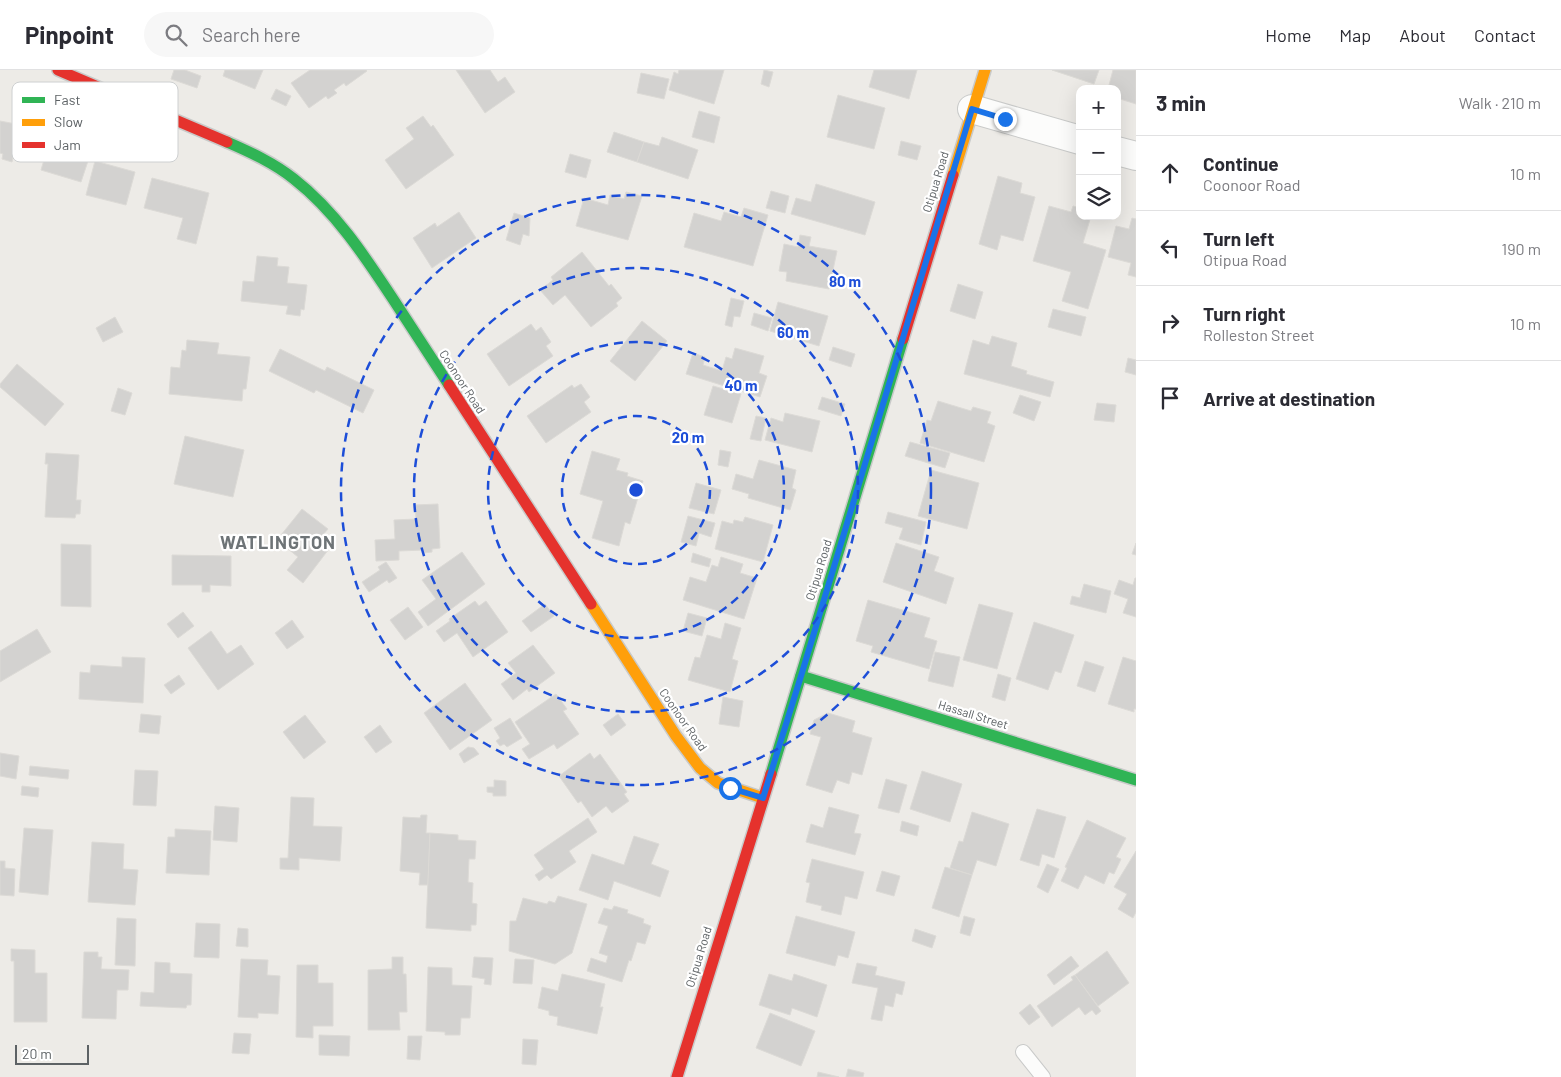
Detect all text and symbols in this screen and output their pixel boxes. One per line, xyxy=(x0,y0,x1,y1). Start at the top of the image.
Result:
search box xyxy=(144,12,494,57)
text: Pinpoint xyxy=(25,20,114,49)
icon: search xyxy=(162,21,190,49)
text: Search here xyxy=(202,23,301,46)
text: Home xyxy=(1265,24,1311,46)
text: Map xyxy=(1339,24,1371,46)
text: About xyxy=(1399,24,1446,46)
text: Contact xyxy=(1474,24,1536,46)
legend xyxy=(12,82,178,162)
map controls xyxy=(1076,85,1121,220)
button: + xyxy=(1076,85,1121,130)
text: 3 min xyxy=(1156,90,1206,115)
text: Fast xyxy=(54,91,80,108)
text: Walk · 210 m xyxy=(1459,93,1541,112)
route end xyxy=(994,108,1017,131)
text: Slow xyxy=(54,113,83,130)
button: − xyxy=(1076,130,1121,175)
text: Jam xyxy=(54,136,81,153)
street label: Otipua Road xyxy=(919,150,951,214)
text: Continue xyxy=(1203,152,1279,175)
icon: ahead xyxy=(1156,159,1184,187)
text: 10 m xyxy=(1510,164,1541,183)
button: layers xyxy=(1076,175,1121,220)
text: Coonoor Road xyxy=(1203,175,1301,194)
text: Turn left xyxy=(1203,227,1274,250)
icon: left xyxy=(1156,234,1184,262)
text: 190 m xyxy=(1502,239,1541,258)
text: Otipua Road xyxy=(1203,250,1287,269)
text: 80 m xyxy=(829,272,861,290)
text: Turn right xyxy=(1203,302,1285,325)
icon: right xyxy=(1156,309,1184,337)
text: 10 m xyxy=(1510,314,1541,333)
text: 60 m xyxy=(777,323,809,341)
text: Rolleston Street xyxy=(1203,325,1315,344)
street label: Coonoor Road xyxy=(437,347,489,416)
text: 40 m xyxy=(724,376,758,394)
icon: arrive xyxy=(1156,384,1184,412)
text: Arrive at destination xyxy=(1203,387,1375,410)
text: 20 m xyxy=(672,428,704,446)
centre of rings xyxy=(627,481,645,499)
district label: WATLINGTON xyxy=(220,531,336,553)
street label: Otipua Road xyxy=(802,538,834,602)
street label: Coonoor Road xyxy=(657,685,711,753)
street label: Hassall Street xyxy=(937,697,1010,731)
route start xyxy=(719,777,742,800)
street label: Otipua Road xyxy=(682,925,714,989)
scale bar xyxy=(15,1042,89,1065)
text: 20 m xyxy=(22,1045,52,1062)

